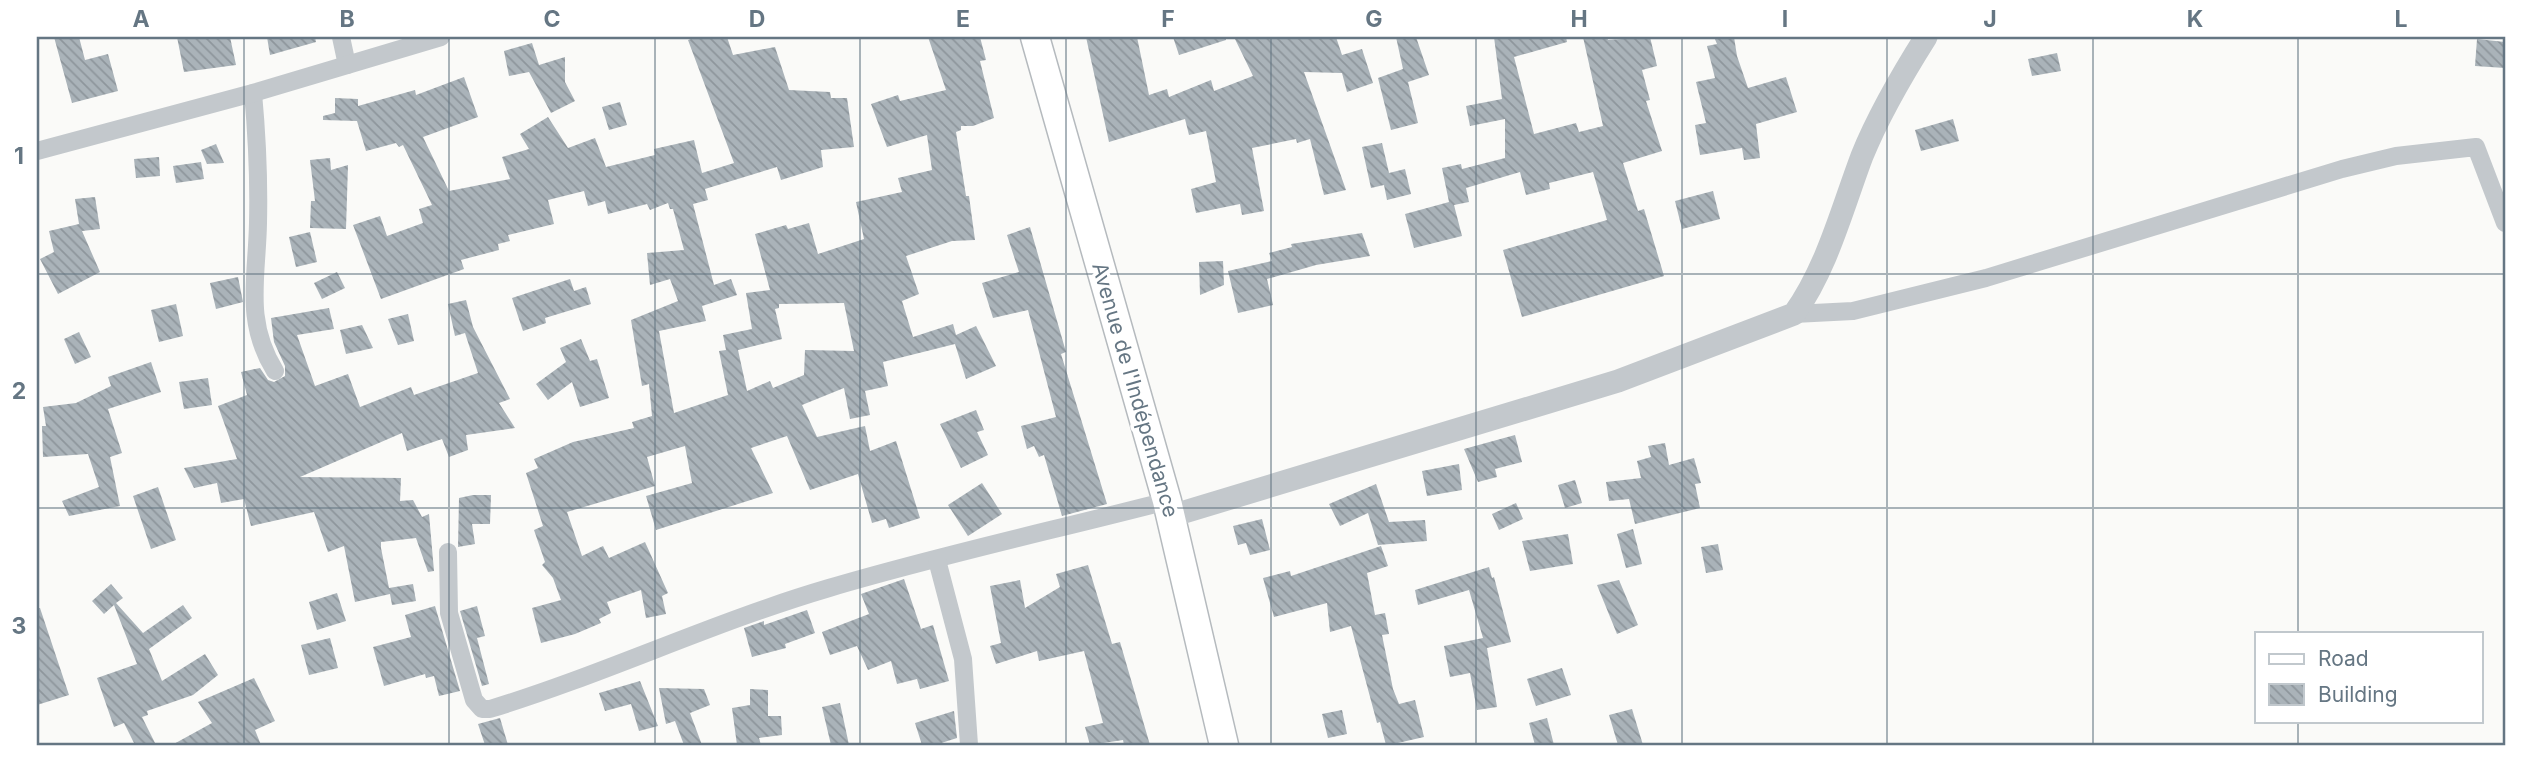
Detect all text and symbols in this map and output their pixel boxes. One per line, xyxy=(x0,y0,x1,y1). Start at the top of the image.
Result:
text: A xyxy=(132,5,150,33)
text: B xyxy=(339,5,355,33)
text: C xyxy=(543,5,561,33)
text: D xyxy=(749,5,765,33)
text: E xyxy=(956,5,970,33)
text: F xyxy=(1161,5,1175,33)
text: G xyxy=(1365,5,1383,33)
text: H xyxy=(1570,5,1588,33)
text: I xyxy=(1782,5,1788,33)
text: J xyxy=(1983,5,1997,33)
text: K xyxy=(2187,5,2203,33)
text: L xyxy=(2394,5,2408,33)
text: 1 xyxy=(14,142,24,170)
street label: Avenue de l'Indépendance xyxy=(1087,260,1184,520)
text: 2 xyxy=(12,377,26,405)
text: 3 xyxy=(12,612,26,640)
legend xyxy=(2255,632,2482,722)
text: Road xyxy=(2318,646,2369,671)
text: Building xyxy=(2318,682,2398,707)

